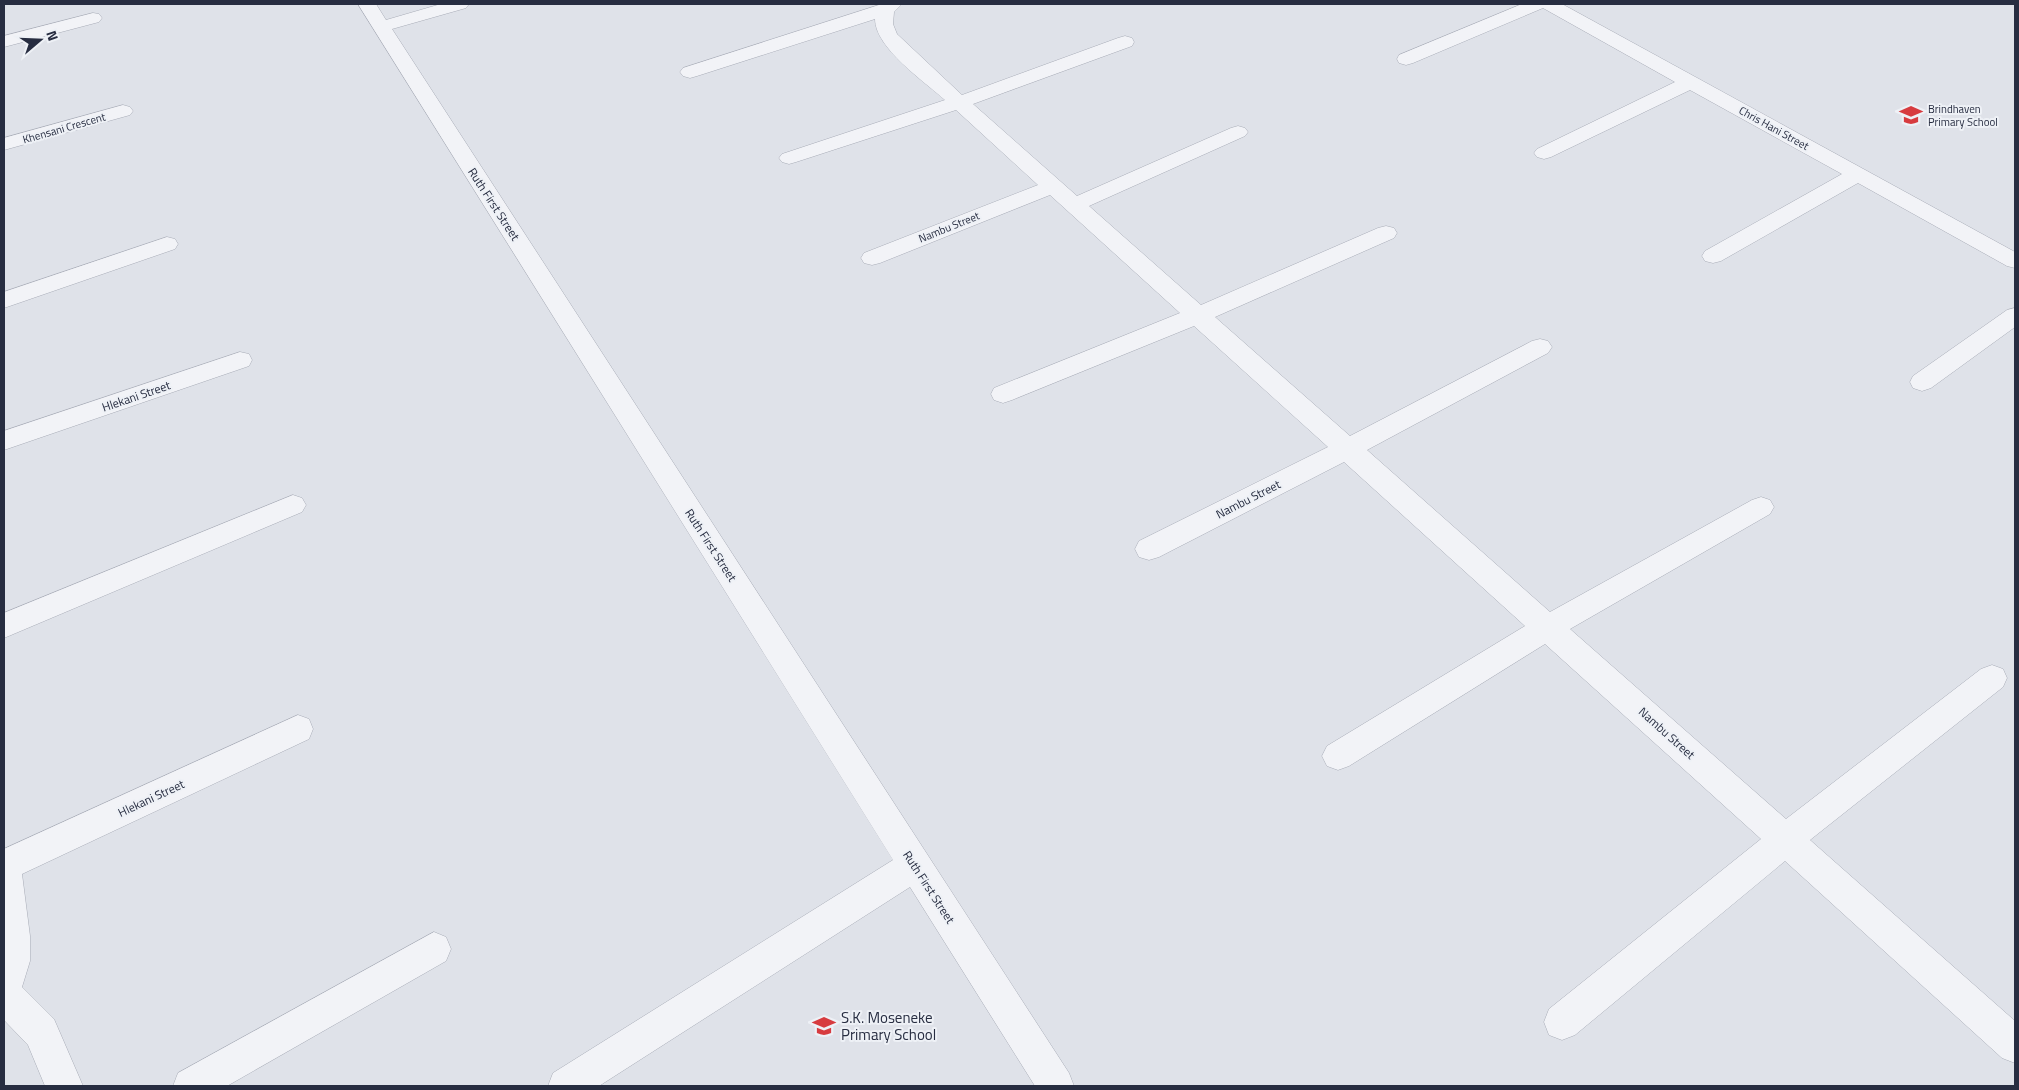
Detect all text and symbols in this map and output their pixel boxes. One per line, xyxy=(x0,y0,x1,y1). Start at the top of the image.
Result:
north arrow xyxy=(15,15,65,65)
text: N xyxy=(41,28,64,44)
place label: Brindhaven Primary School xyxy=(1928,101,1998,130)
street label: Chris Hani Street xyxy=(1736,102,1812,154)
school or university icon: Brindhaven Primary School xyxy=(1898,102,1924,128)
street label: Khensani Crescent xyxy=(21,109,107,147)
street label: Ruth First Street xyxy=(463,164,525,245)
street label: Nambu Street xyxy=(916,207,982,247)
street label: Hlekani Street xyxy=(99,375,174,417)
street label: Nambu Street xyxy=(1212,474,1284,523)
street label: Ruth First Street xyxy=(680,505,742,586)
street label: Nambu Street xyxy=(1634,702,1700,764)
street label: Hlekani Street xyxy=(115,774,188,822)
street label: Ruth First Street xyxy=(898,847,960,928)
place label: S.K. Moseneke Primary School xyxy=(841,1006,936,1046)
school or university icon: S.K. Moseneke Primary School xyxy=(811,1013,837,1039)

